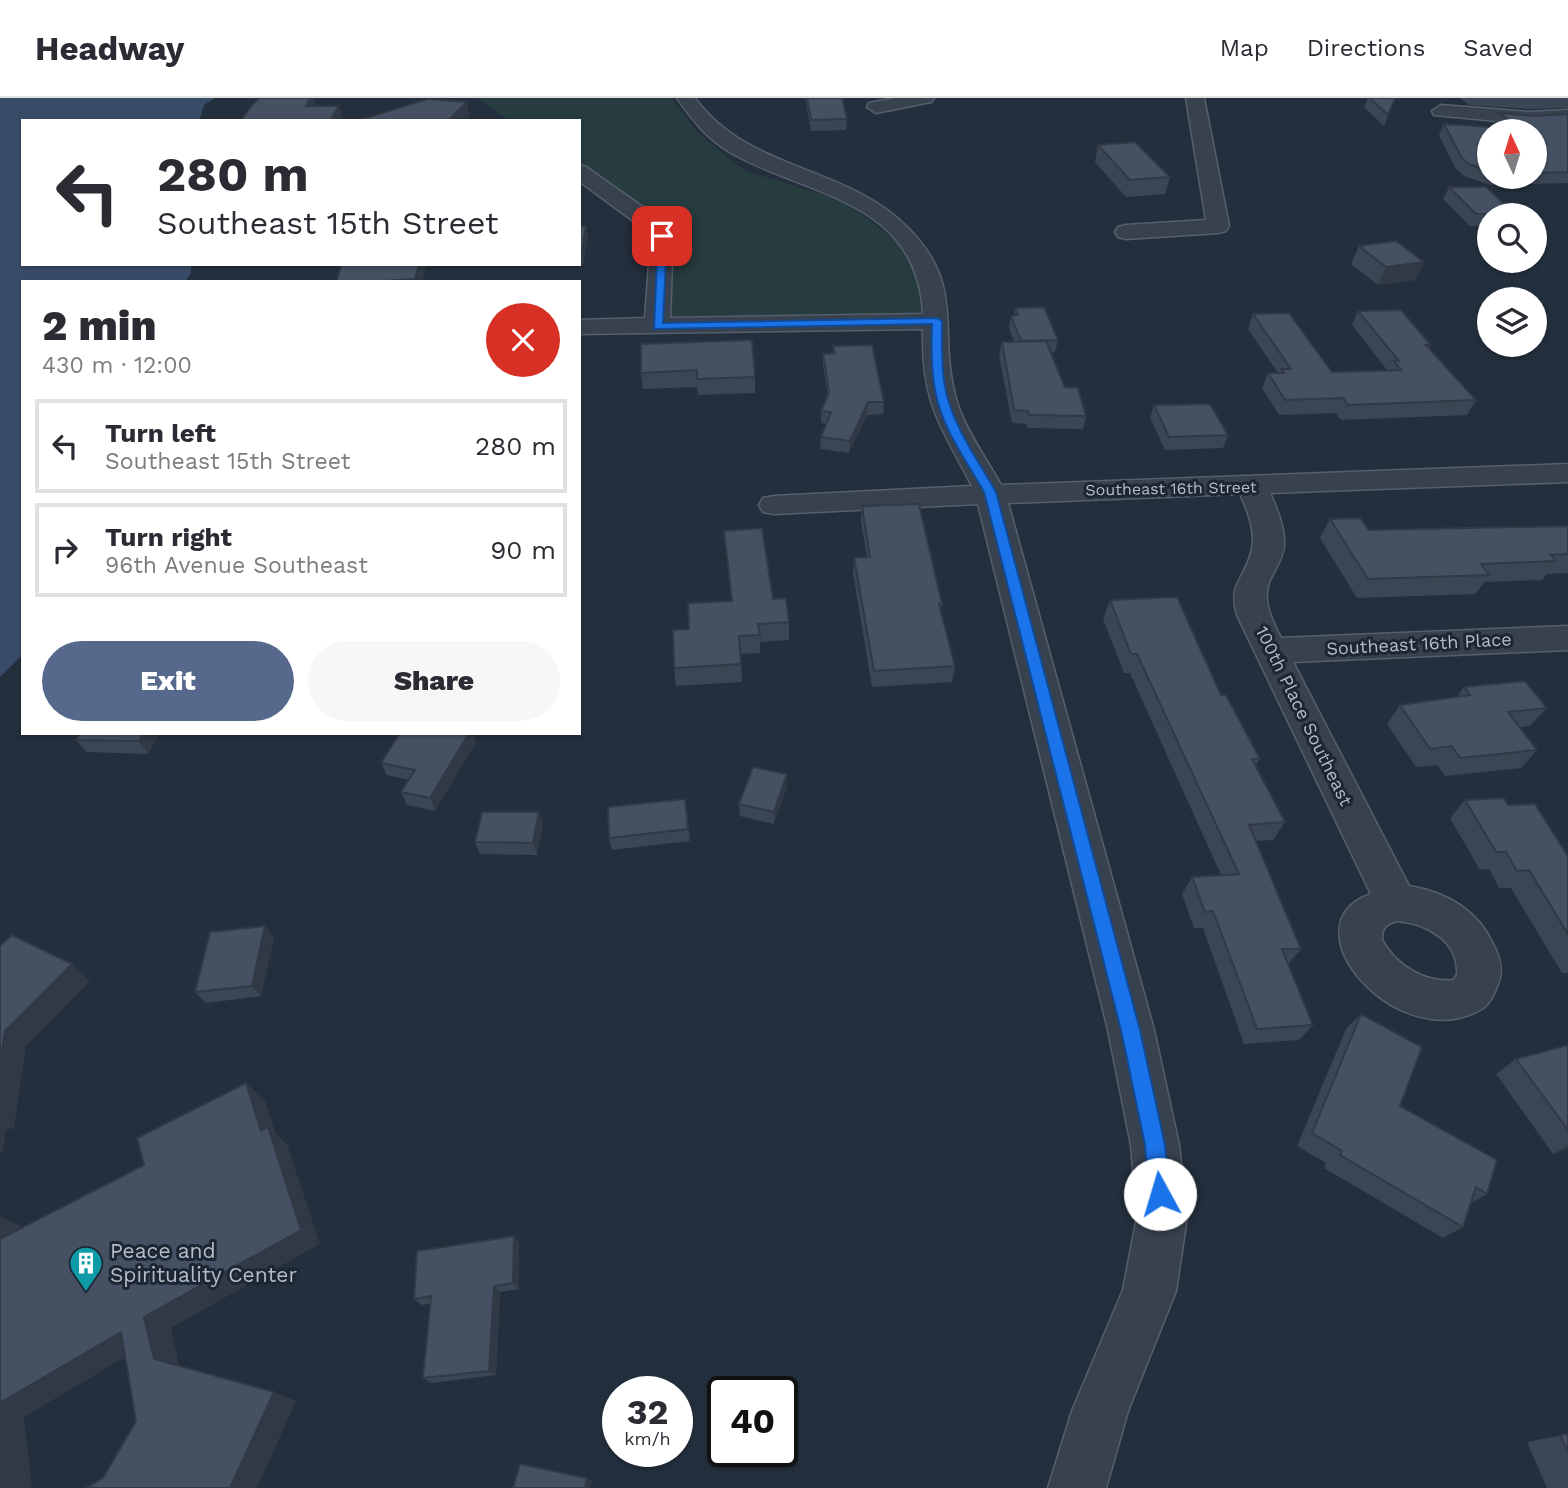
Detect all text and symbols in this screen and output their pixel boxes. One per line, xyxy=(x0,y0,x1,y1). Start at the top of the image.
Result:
text: Headway xyxy=(35,29,184,68)
text: Map xyxy=(1220,34,1269,62)
text: Directions xyxy=(1307,34,1425,62)
text: Saved xyxy=(1463,34,1533,62)
north arrow xyxy=(1477,119,1547,189)
map controls xyxy=(1477,119,1547,357)
text: 280 m xyxy=(157,145,309,203)
icon: left xyxy=(42,147,133,238)
button: search xyxy=(1477,203,1547,273)
text: Southeast 15th Street xyxy=(157,204,498,242)
pin xyxy=(632,206,692,266)
icon: arrive xyxy=(643,217,681,255)
button: layers xyxy=(1477,287,1547,357)
text: 2 min xyxy=(42,301,156,350)
button: close xyxy=(486,303,560,377)
text: 430 m · 12:00 xyxy=(42,352,192,379)
text: Turn left xyxy=(105,418,216,448)
icon: left xyxy=(46,427,84,465)
text: 280 m xyxy=(475,431,556,461)
text: Southeast 15th Street xyxy=(105,448,350,475)
street label: Southeast 16th Street xyxy=(1085,478,1257,499)
text: Turn right xyxy=(105,522,232,552)
icon: right xyxy=(46,531,84,569)
text: 90 m xyxy=(490,535,556,565)
text: 96th Avenue Southeast xyxy=(105,552,368,579)
street label: 100th Place Southeast xyxy=(1252,623,1357,809)
street label: Southeast 16th Place xyxy=(1326,628,1512,659)
button: Exit xyxy=(42,641,294,721)
button: Share xyxy=(308,641,560,721)
position arrow xyxy=(1123,1157,1197,1231)
place label: Peace and Spirituality Center xyxy=(110,1238,297,1287)
building icon: Peace and Spirituality Center xyxy=(67,1244,105,1293)
speed limit sign: 40 xyxy=(707,1376,798,1467)
text: 32 xyxy=(627,1391,668,1433)
text: km/h xyxy=(624,1428,671,1449)

